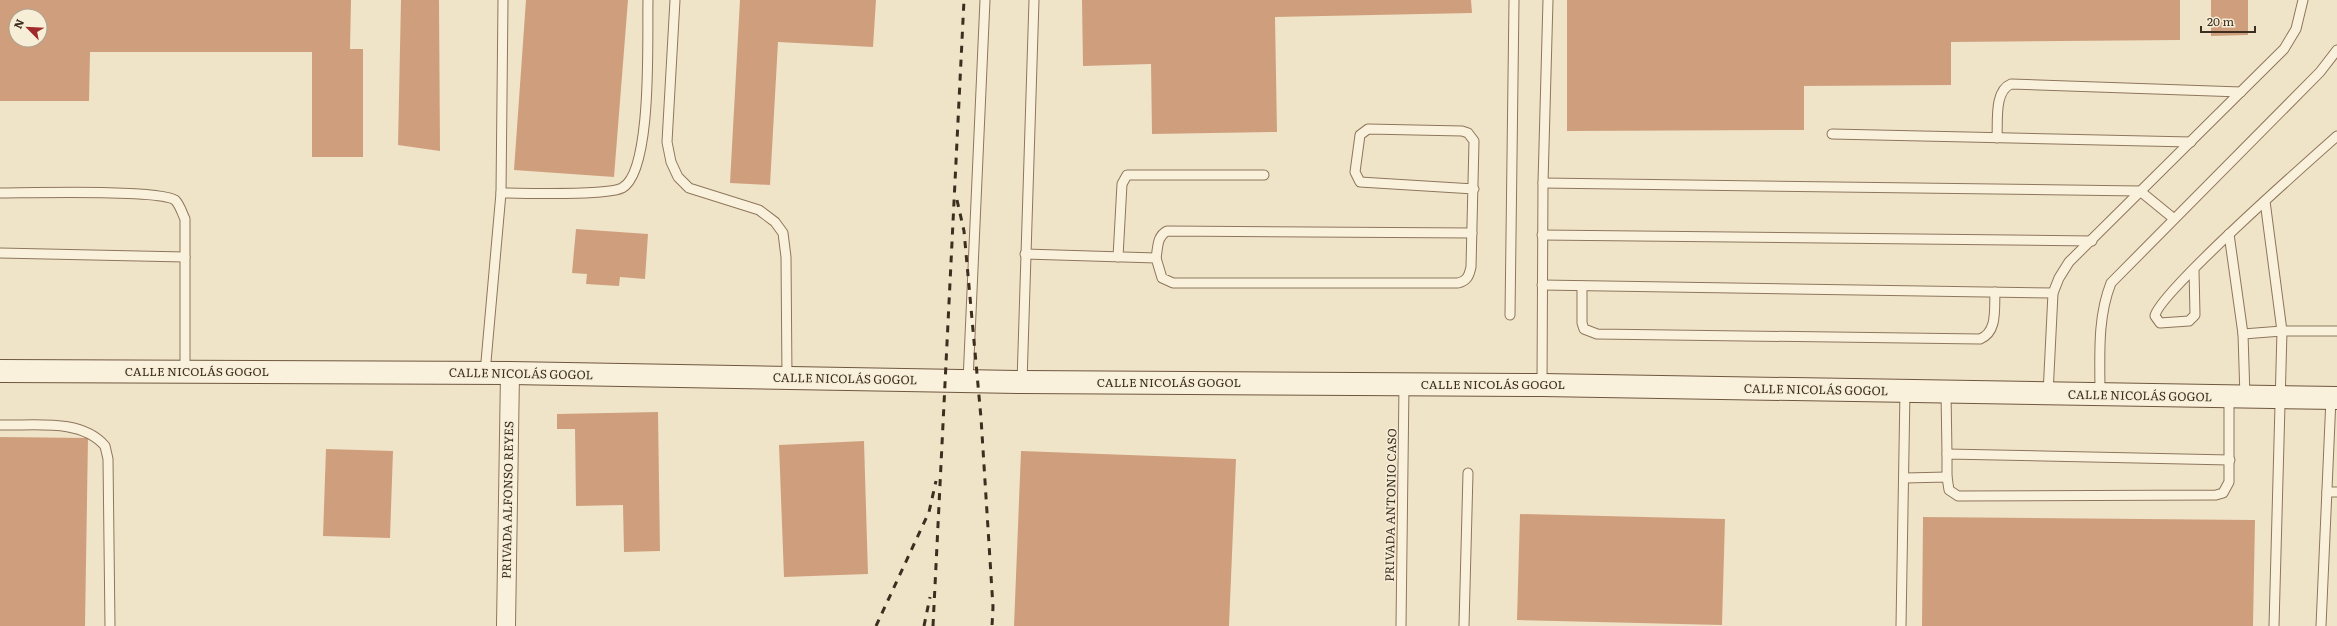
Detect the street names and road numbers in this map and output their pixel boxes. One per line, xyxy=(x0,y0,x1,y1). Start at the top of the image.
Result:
street label: CALLE NICOLÁS GOGOL xyxy=(125,362,269,380)
street label: CALLE NICOLÁS GOGOL xyxy=(449,363,593,383)
street label: CALLE NICOLÁS GOGOL xyxy=(773,368,917,388)
street label: CALLE NICOLÁS GOGOL xyxy=(1097,373,1241,391)
street label: CALLE NICOLÁS GOGOL xyxy=(1421,375,1565,393)
street label: CALLE NICOLÁS GOGOL xyxy=(1744,379,1888,399)
street label: CALLE NICOLÁS GOGOL xyxy=(2068,385,2212,405)
street label: PRIVADA ALFONSO REYES xyxy=(497,421,517,579)
street label: PRIVADA ANTONIO CASO xyxy=(1380,428,1400,582)

